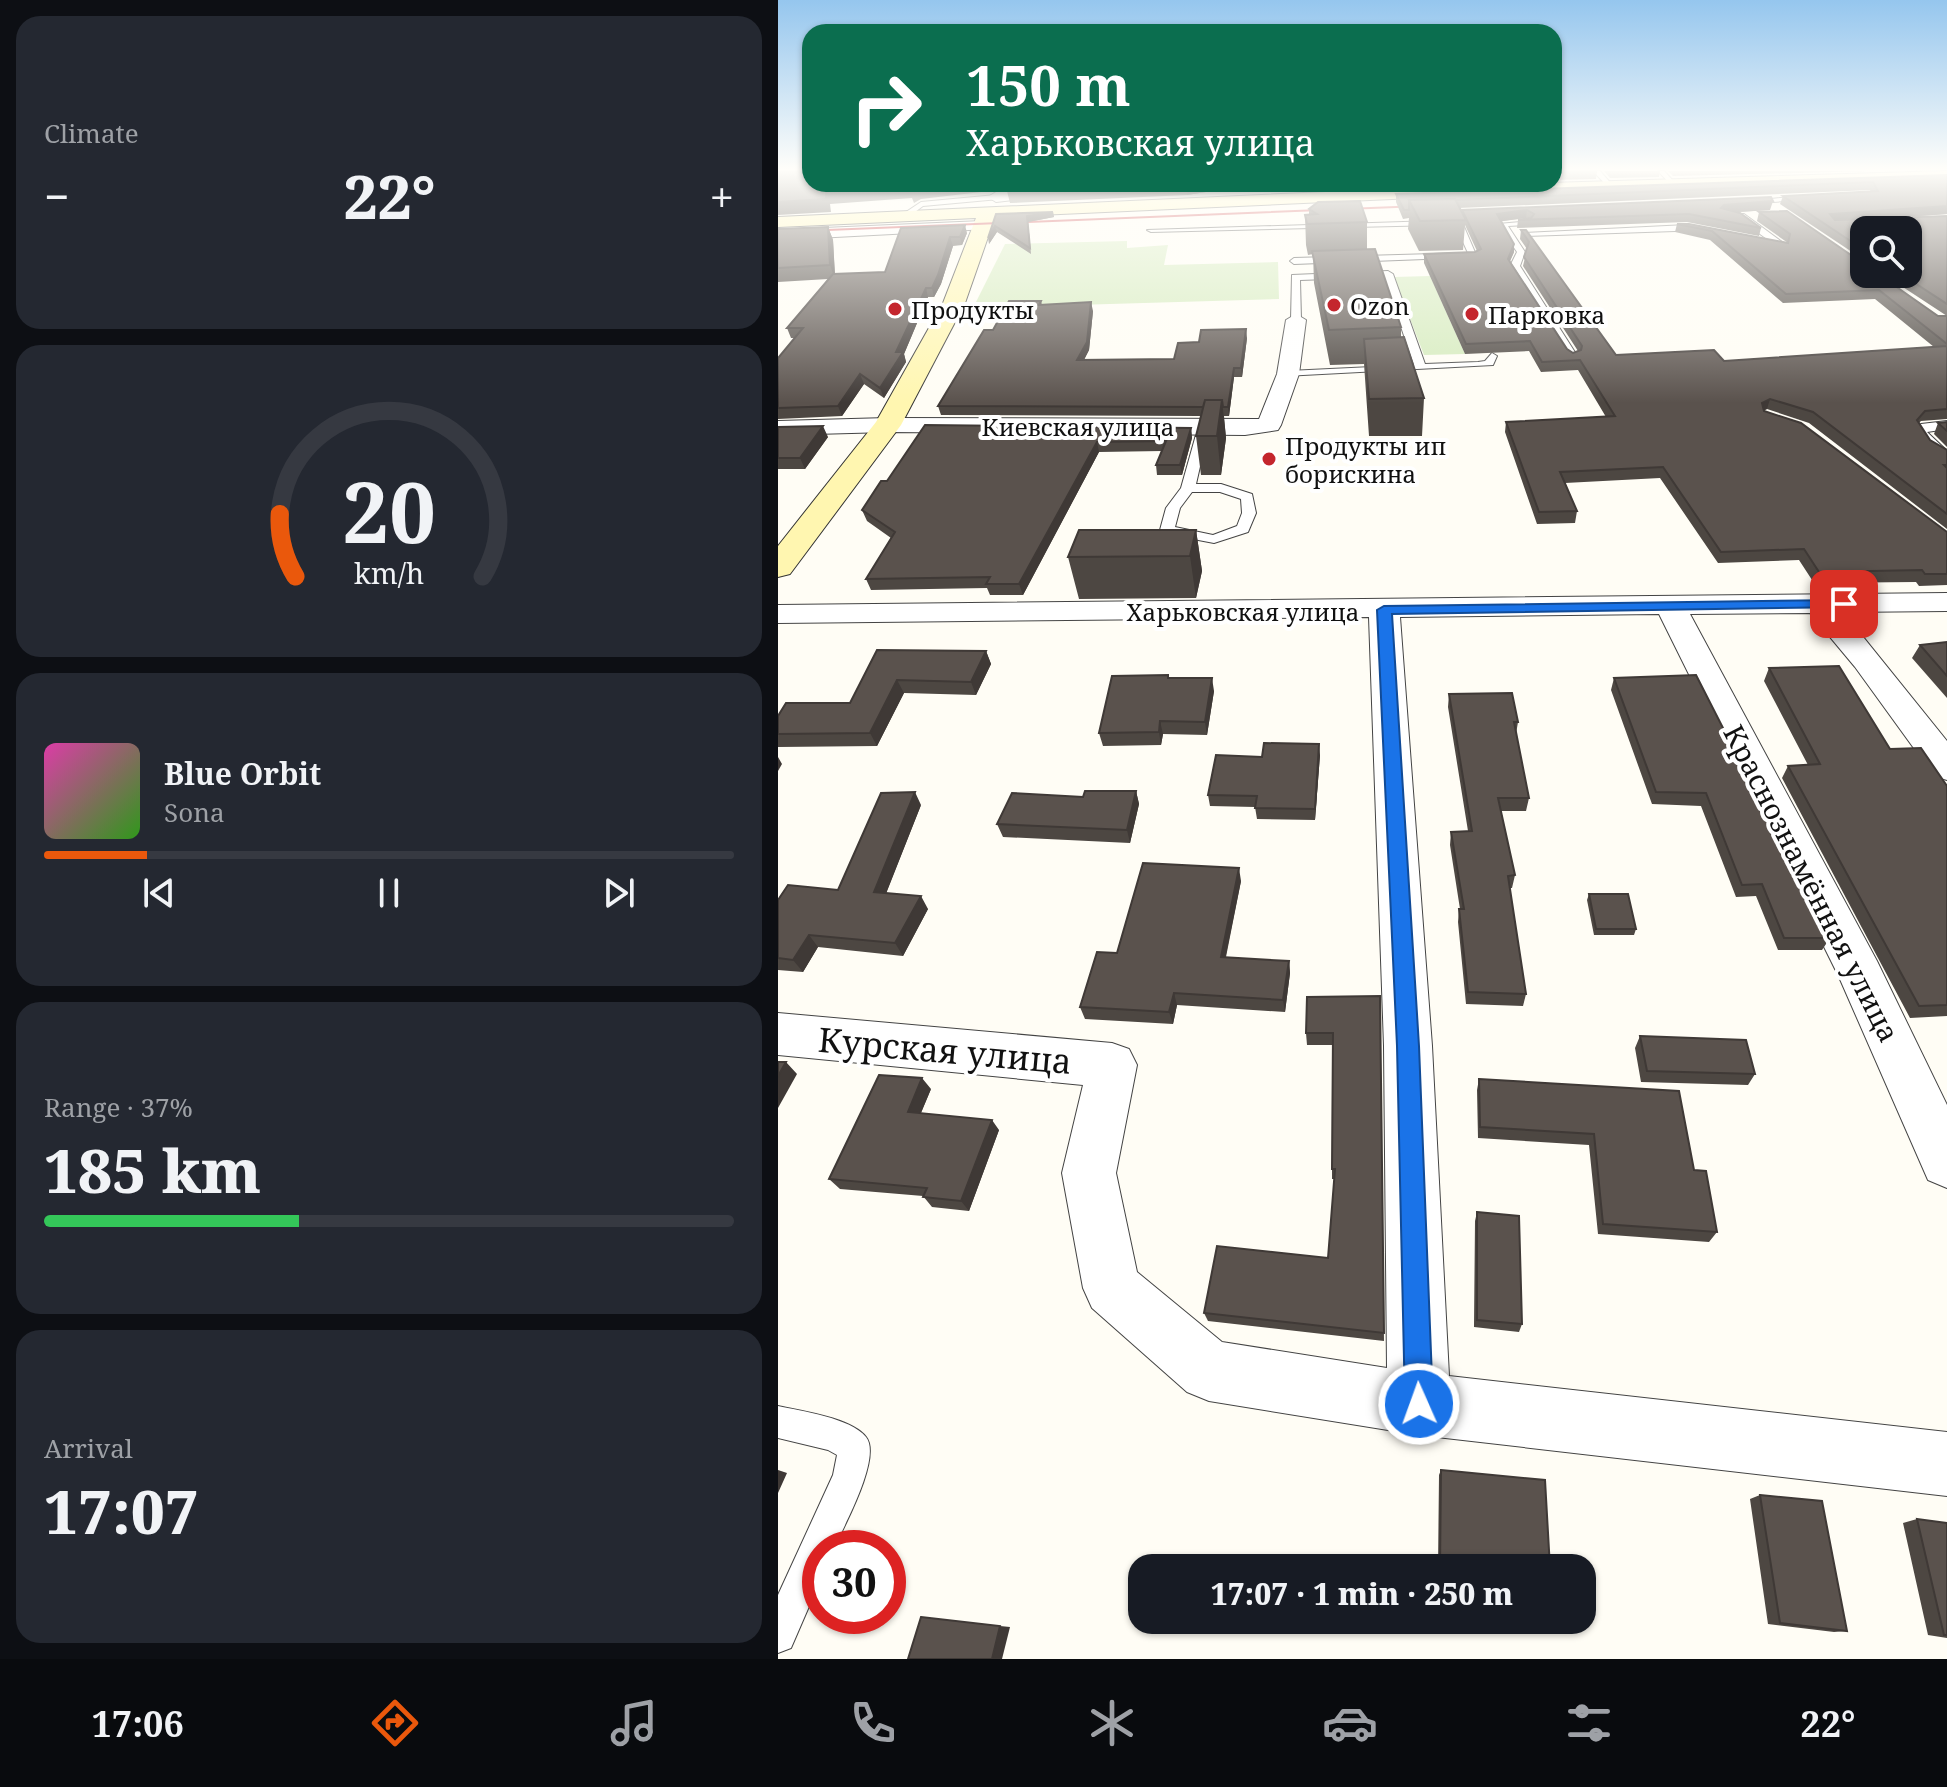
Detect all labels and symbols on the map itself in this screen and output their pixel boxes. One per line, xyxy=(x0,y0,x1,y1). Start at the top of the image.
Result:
place label: Ozon xyxy=(1350,289,1409,322)
place label: Продукты xyxy=(911,293,1034,326)
marker: Ozon xyxy=(1325,296,1343,314)
place label: Парковка xyxy=(1488,298,1605,331)
marker: Продукты xyxy=(886,300,904,318)
marker: Парковка xyxy=(1463,305,1481,323)
street label: Киевская улица xyxy=(982,410,1174,443)
place label: Продукты ип борискина xyxy=(1285,429,1446,490)
marker: Продукты ип борискина xyxy=(1260,450,1278,468)
pin xyxy=(1810,570,1878,638)
street label: Харьковская улица xyxy=(1127,595,1359,628)
street label: Краснознамённая улица xyxy=(1715,718,1909,1048)
street label: Курская улица xyxy=(816,1016,1074,1084)
position arrow xyxy=(1377,1362,1461,1446)
speed limit sign: 30 xyxy=(802,1530,906,1634)

